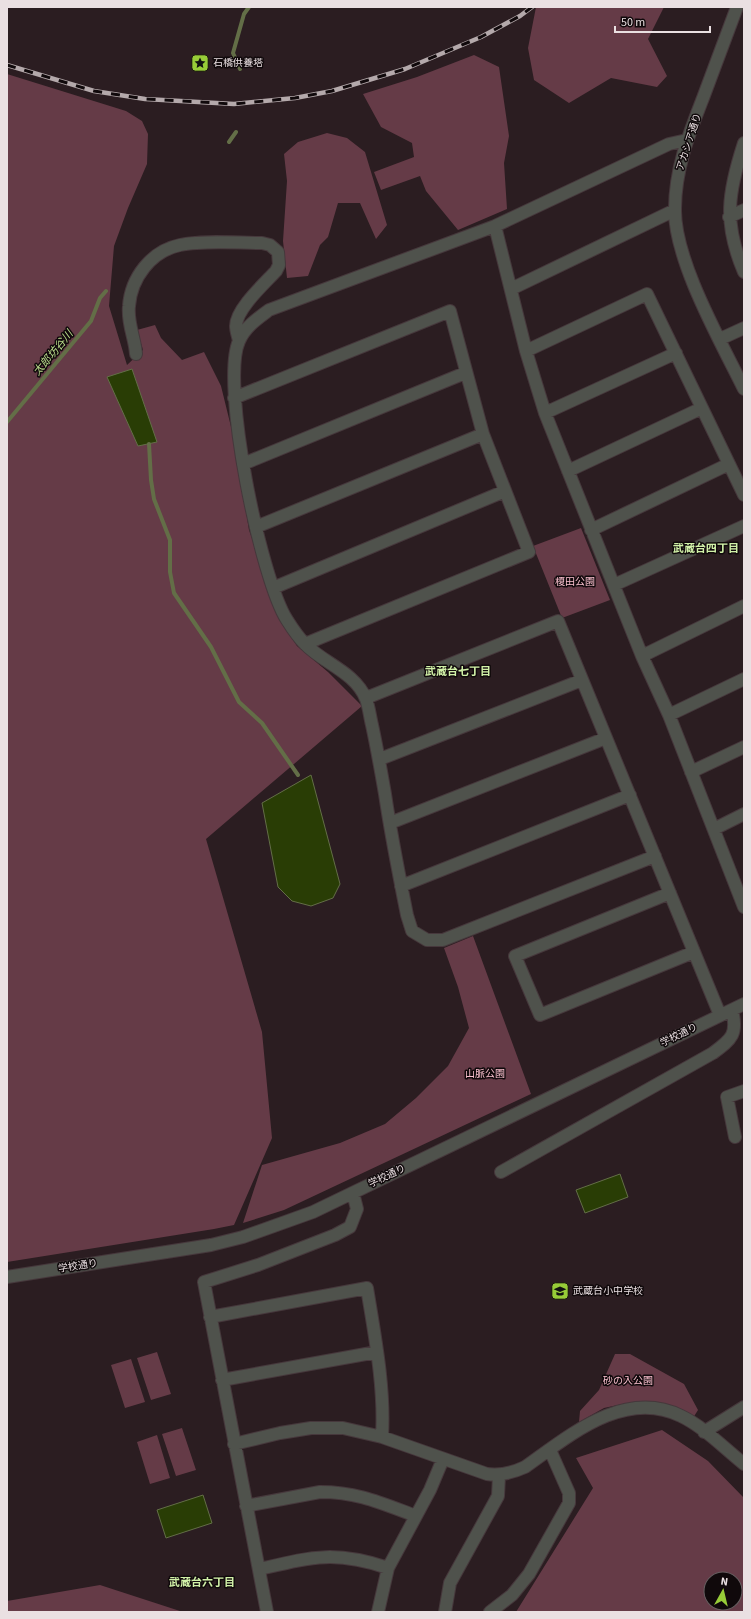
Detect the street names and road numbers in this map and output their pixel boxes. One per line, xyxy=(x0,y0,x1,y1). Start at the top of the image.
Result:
street label: アカシア通り xyxy=(673,111,705,173)
street label: 学校通り xyxy=(658,1020,700,1050)
street label: 学校通り xyxy=(366,1161,408,1191)
street label: 学校通り xyxy=(57,1256,99,1276)

